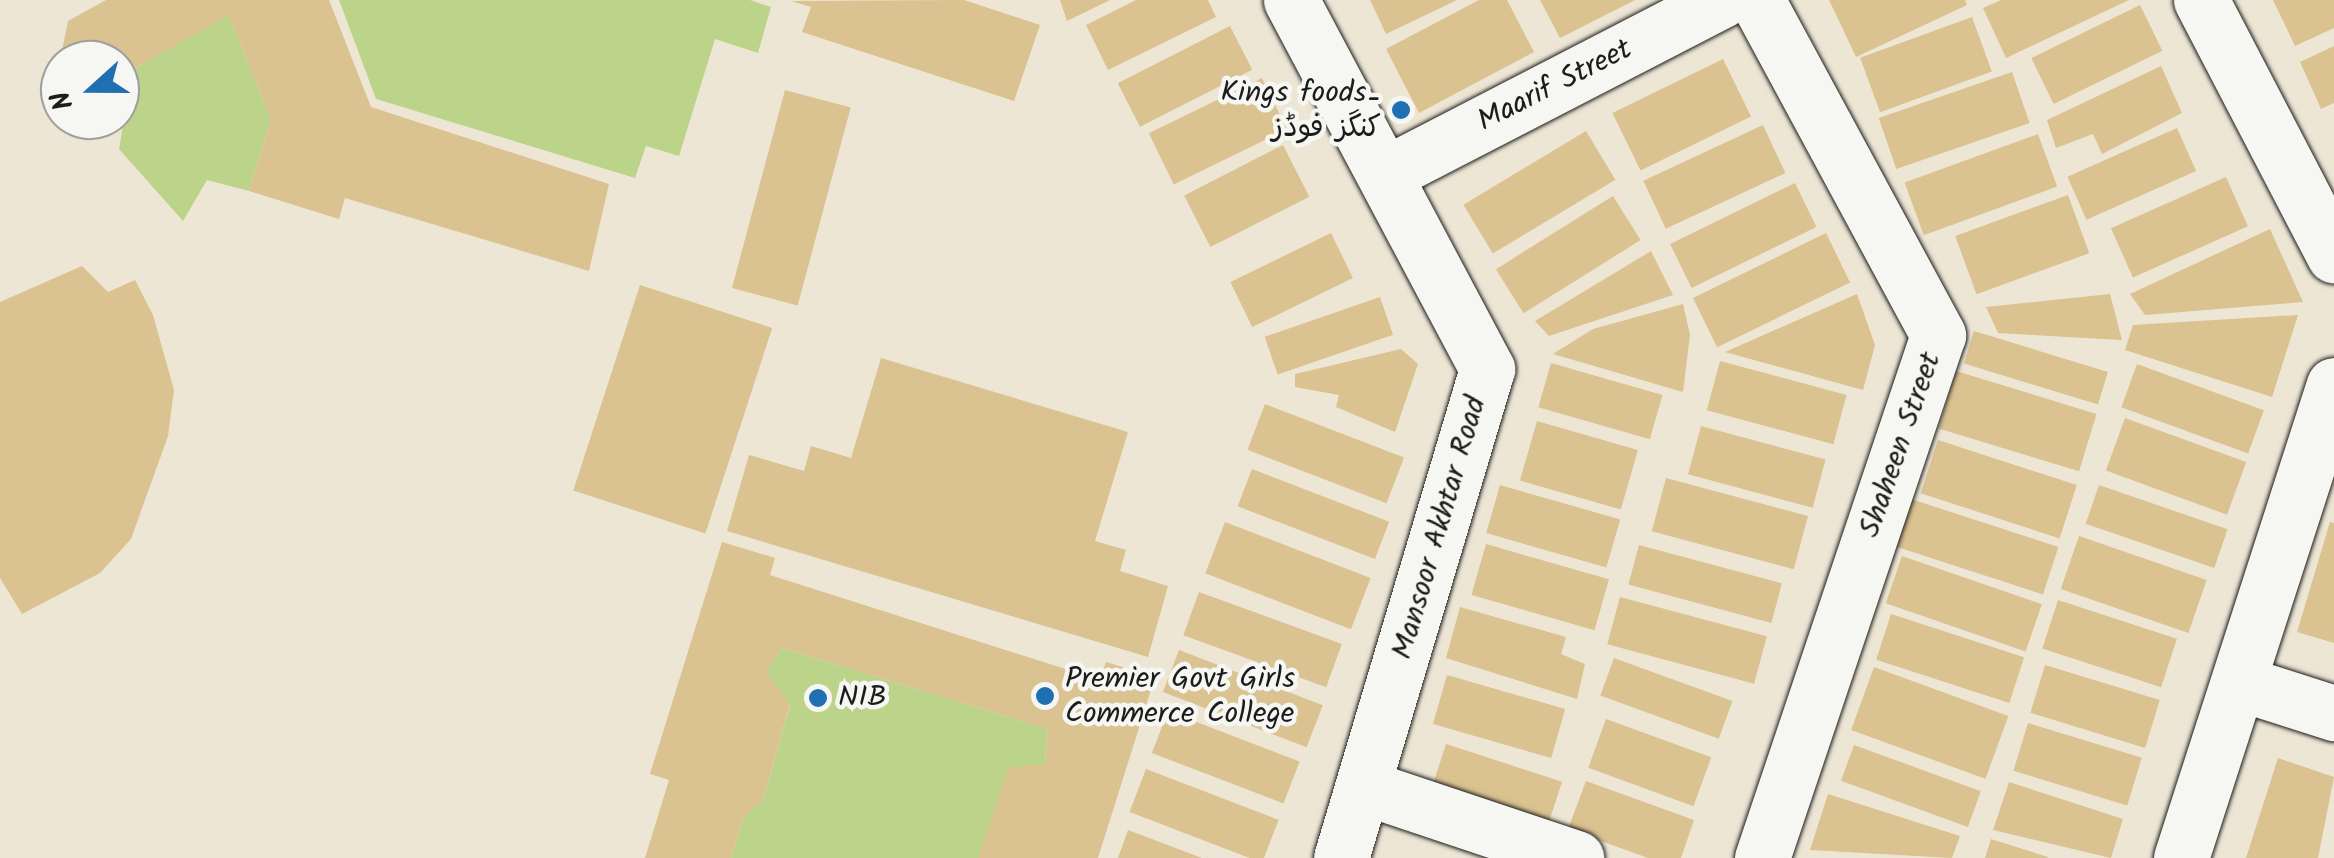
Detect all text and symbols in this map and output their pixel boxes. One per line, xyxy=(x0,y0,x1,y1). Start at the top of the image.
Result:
street label: Maarif Street xyxy=(1472,32,1638,140)
north arrow xyxy=(40,40,140,140)
place label: Kings foods۔ کنگز فوڈز xyxy=(1220,75,1381,146)
text: N xyxy=(39,84,88,117)
marker: Kings foods۔ کنگز فوڈز xyxy=(1390,99,1412,121)
street label: Shaheen Street xyxy=(1853,348,1949,542)
street label: Mansoor Akhtar Road xyxy=(1385,392,1495,664)
place label: Premier Govt Girls Commerce College xyxy=(1065,661,1295,732)
place label: NIB xyxy=(838,680,887,716)
marker: Premier Govt Girls Commerce College xyxy=(1034,685,1056,707)
marker: NIB xyxy=(807,687,829,709)

